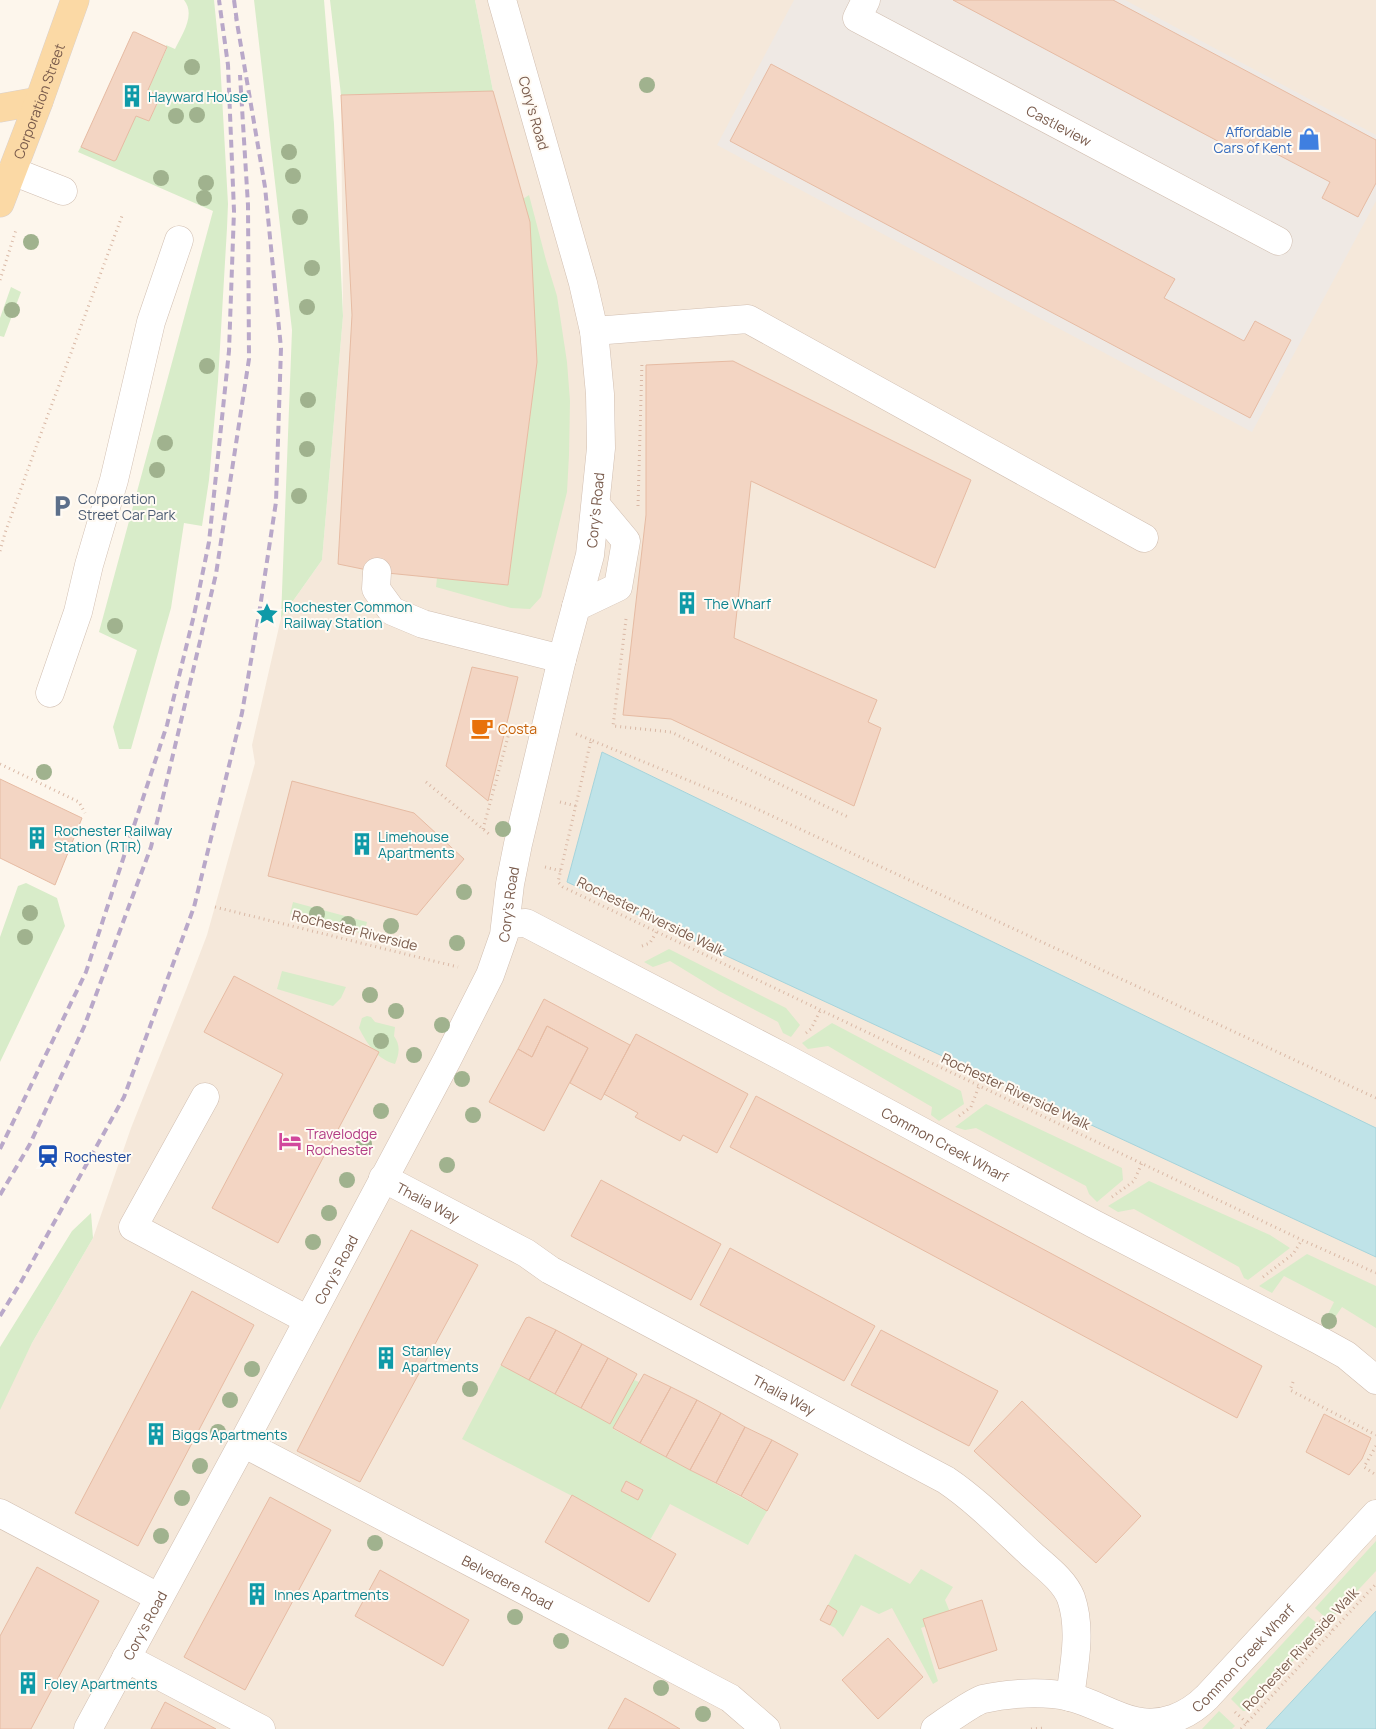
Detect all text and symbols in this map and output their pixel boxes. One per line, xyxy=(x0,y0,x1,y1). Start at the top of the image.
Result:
street label: Corporation Street xyxy=(8,40,68,162)
street label: Cory's Road xyxy=(514,74,554,152)
building icon: Hayward House xyxy=(119,83,145,109)
place label: Hayward House xyxy=(148,87,248,106)
street label: Castleview xyxy=(1023,100,1095,150)
place label: Affordable Cars of Kent xyxy=(1214,122,1292,157)
shop icon: Affordable Cars of Kent xyxy=(1296,126,1322,152)
street label: Cory's Road xyxy=(581,471,608,549)
place label: Corporation Street Car Park xyxy=(78,489,177,524)
parking icon: Corporation Street Car Park xyxy=(49,493,75,519)
building icon: The Wharf xyxy=(674,590,700,616)
place label: The Wharf xyxy=(704,594,771,613)
place label: Rochester Common Railway Station xyxy=(284,597,413,632)
place icon: Rochester Common Railway Station xyxy=(254,601,280,627)
cafe icon: Costa xyxy=(469,715,495,741)
place label: Costa xyxy=(498,719,537,738)
place label: Rochester Railway Station (RTR) xyxy=(54,821,173,856)
building icon: Rochester Railway Station (RTR) xyxy=(24,825,50,851)
place label: Limehouse Apartments xyxy=(378,827,455,862)
building icon: Limehouse Apartments xyxy=(349,831,375,857)
street label: Cory's Road xyxy=(493,865,523,945)
street label: Rochester Riverside Walk xyxy=(574,872,729,961)
street label: Rochester Riverside xyxy=(290,905,420,955)
street label: Rochester Riverside Walk xyxy=(938,1048,1095,1134)
street label: Common Creek Wharf xyxy=(878,1102,1012,1186)
place label: Travelodge Rochester xyxy=(306,1124,377,1159)
hotel icon: Travelodge Rochester xyxy=(277,1128,303,1154)
station icon: Rochester xyxy=(35,1143,61,1169)
place label: Rochester xyxy=(64,1147,131,1166)
street label: Thalia Way xyxy=(393,1177,464,1226)
street label: Cory's Road xyxy=(309,1231,362,1307)
place label: Stanley Apartments xyxy=(402,1341,479,1376)
building icon: Stanley Apartments xyxy=(373,1345,399,1371)
street label: Thalia Way xyxy=(749,1370,820,1419)
building icon: Biggs Apartments xyxy=(143,1421,169,1447)
place label: Biggs Apartments xyxy=(172,1425,287,1444)
street label: Belvedere Road xyxy=(459,1550,557,1613)
building icon: Innes Apartments xyxy=(244,1581,270,1607)
street label: Rochester Riverside Walk xyxy=(1238,1582,1363,1715)
place label: Innes Apartments xyxy=(274,1585,389,1604)
street label: Cory's Road xyxy=(118,1587,171,1663)
street label: Common Creek Wharf xyxy=(1188,1599,1298,1716)
building icon: Foley Apartments xyxy=(15,1670,41,1696)
place label: Foley Apartments xyxy=(44,1674,157,1693)

